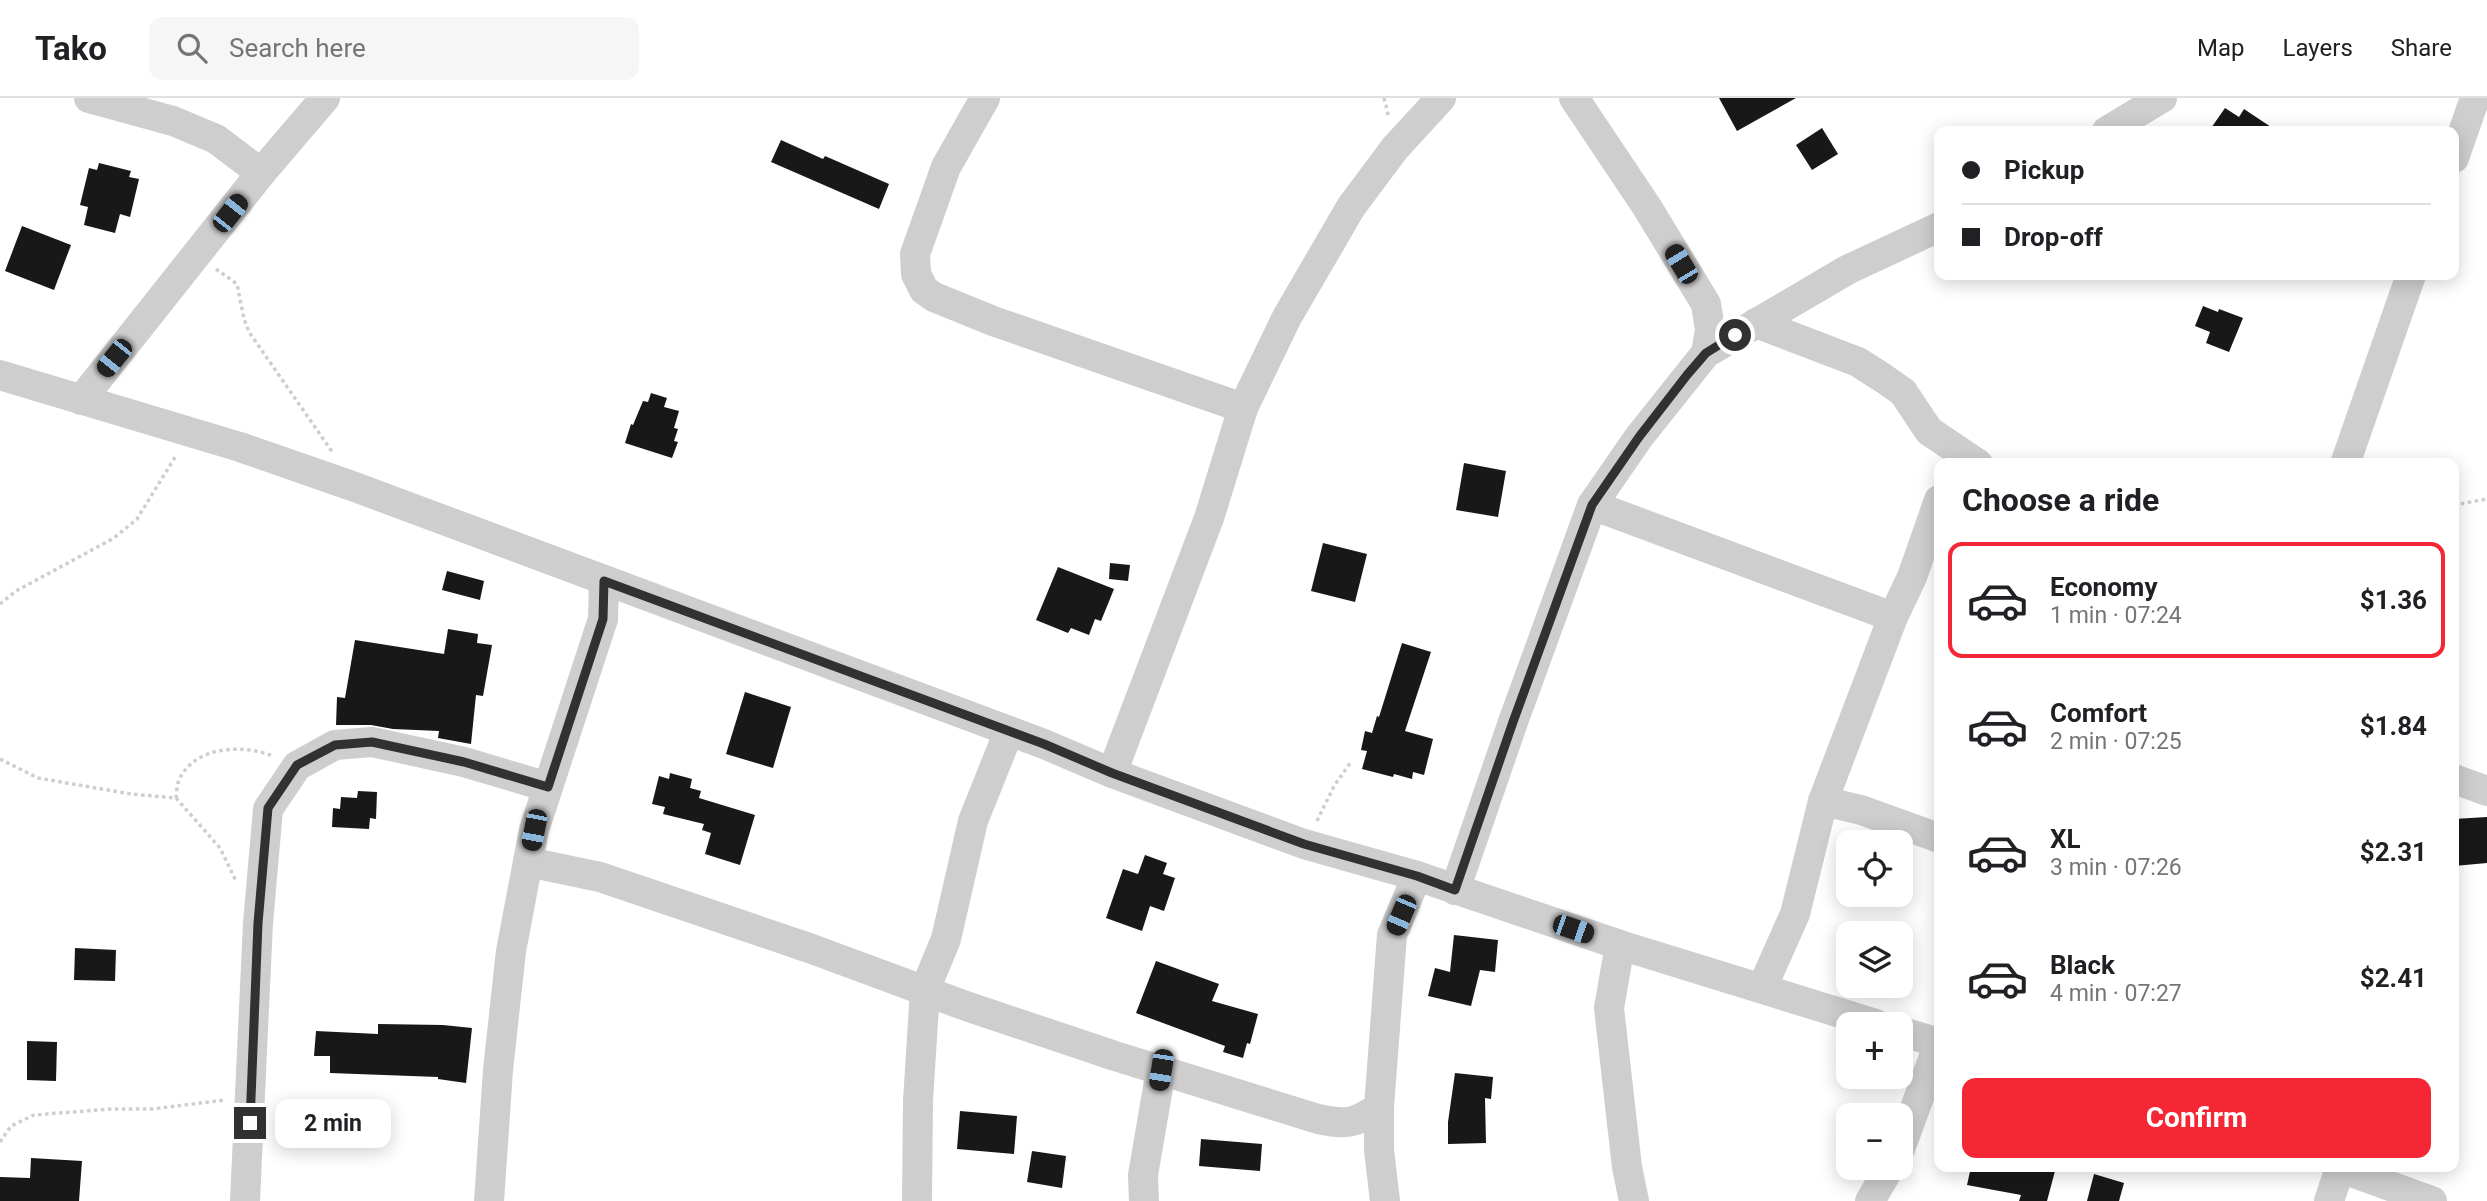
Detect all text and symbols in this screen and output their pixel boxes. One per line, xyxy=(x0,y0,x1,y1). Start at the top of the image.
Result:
search box xyxy=(149,17,639,80)
text: Tako xyxy=(35,29,107,68)
icon: search xyxy=(173,29,211,67)
text: Search here xyxy=(229,33,366,63)
text: Map xyxy=(2197,34,2245,62)
text: Layers xyxy=(2283,34,2353,62)
text: Share xyxy=(2391,34,2452,62)
text: Pickup xyxy=(2004,155,2084,185)
car xyxy=(209,190,252,236)
text: Drop-off xyxy=(2004,222,2103,252)
car xyxy=(1662,241,1701,287)
route start xyxy=(1719,319,1751,351)
car xyxy=(93,335,136,381)
text: Choose a ride xyxy=(1962,481,2159,519)
icon: car xyxy=(1966,569,2029,632)
text: Economy xyxy=(2050,572,2157,602)
text: $1.36 xyxy=(2360,585,2427,615)
text: 1 min · 07:24 xyxy=(2050,602,2182,629)
icon: car xyxy=(1966,695,2029,758)
text: Comfort xyxy=(2050,698,2147,728)
text: $1.84 xyxy=(2360,711,2427,741)
text: 2 min · 07:25 xyxy=(2050,728,2182,755)
car xyxy=(520,807,549,853)
icon: car xyxy=(1966,821,2029,884)
text: XL xyxy=(2050,824,2081,854)
map controls xyxy=(1836,830,1913,1180)
button: locate xyxy=(1836,830,1913,907)
text: $2.31 xyxy=(2360,837,2427,867)
text: 3 min · 07:26 xyxy=(2050,854,2182,881)
car xyxy=(1384,892,1419,938)
car xyxy=(1550,912,1597,946)
button: layers xyxy=(1836,921,1913,998)
icon: car xyxy=(1966,947,2029,1010)
text: Black xyxy=(2050,950,2115,980)
text: $2.41 xyxy=(2360,963,2427,993)
text: 4 min · 07:27 xyxy=(2050,980,2182,1007)
button: + xyxy=(1836,1012,1913,1089)
car xyxy=(1148,1048,1175,1092)
button: Confirm xyxy=(1962,1078,2431,1158)
callout: 2 min xyxy=(274,1098,390,1148)
button: − xyxy=(1836,1103,1913,1180)
route end xyxy=(234,1107,266,1139)
text: 2 min xyxy=(304,1110,362,1137)

